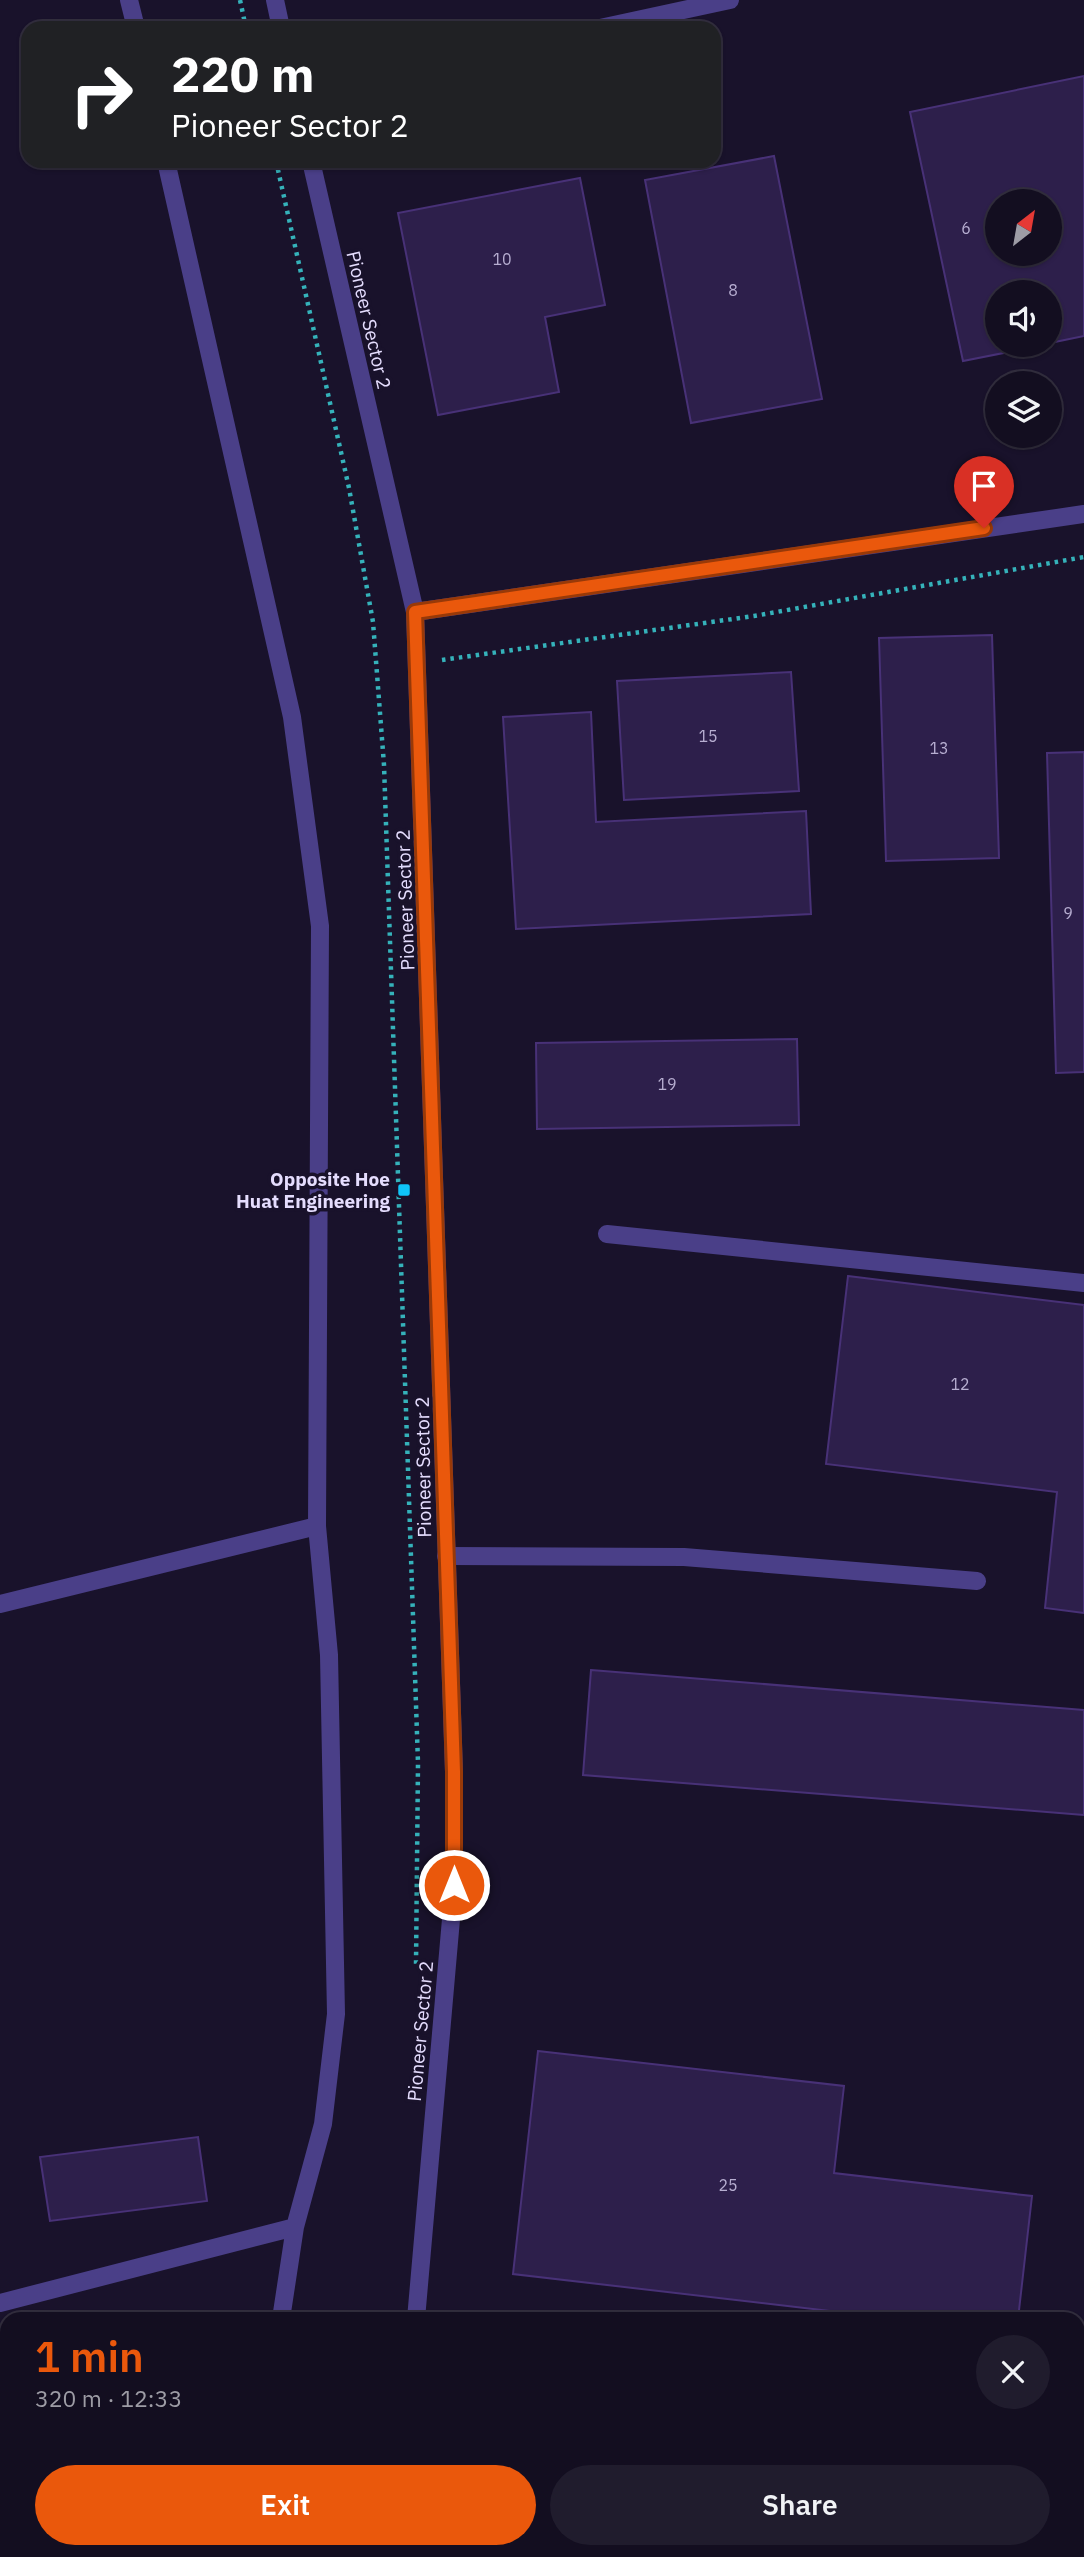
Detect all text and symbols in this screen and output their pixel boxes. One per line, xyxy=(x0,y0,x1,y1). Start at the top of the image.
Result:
text: 220 m xyxy=(171,42,315,105)
icon: right xyxy=(56,49,147,140)
text: Pioneer Sector 2 xyxy=(171,104,409,146)
north arrow xyxy=(985,189,1062,266)
map controls xyxy=(985,189,1062,448)
house number: 6 xyxy=(961,218,971,238)
street label: Pioneer Sector 2 xyxy=(341,249,397,391)
house number: 10 xyxy=(492,249,512,269)
house number: 8 xyxy=(728,280,738,300)
button: sound xyxy=(985,280,1062,357)
button: layers xyxy=(985,371,1062,448)
pin xyxy=(954,456,1014,528)
icon: arrive xyxy=(965,467,1003,505)
house number: 15 xyxy=(698,726,718,746)
house number: 13 xyxy=(929,738,949,758)
street label: Pioneer Sector 2 xyxy=(391,829,419,971)
house number: 9 xyxy=(1063,903,1073,923)
house number: 19 xyxy=(657,1074,677,1094)
place label: Opposite Hoe Huat Engineering xyxy=(236,1167,391,1213)
marker: Opposite Hoe Huat Engineering xyxy=(396,1182,412,1198)
house number: 12 xyxy=(950,1374,970,1394)
street label: Pioneer Sector 2 xyxy=(410,1396,436,1538)
position arrow xyxy=(417,1848,491,1922)
street label: Pioneer Sector 2 xyxy=(402,1960,438,2102)
house number: 25 xyxy=(718,2175,738,2195)
text: 1 min xyxy=(35,2329,144,2384)
button: close xyxy=(976,2335,1050,2409)
text: 320 m · 12:33 xyxy=(35,2383,182,2413)
button: Exit xyxy=(35,2465,536,2545)
button: Share xyxy=(550,2465,1050,2545)

